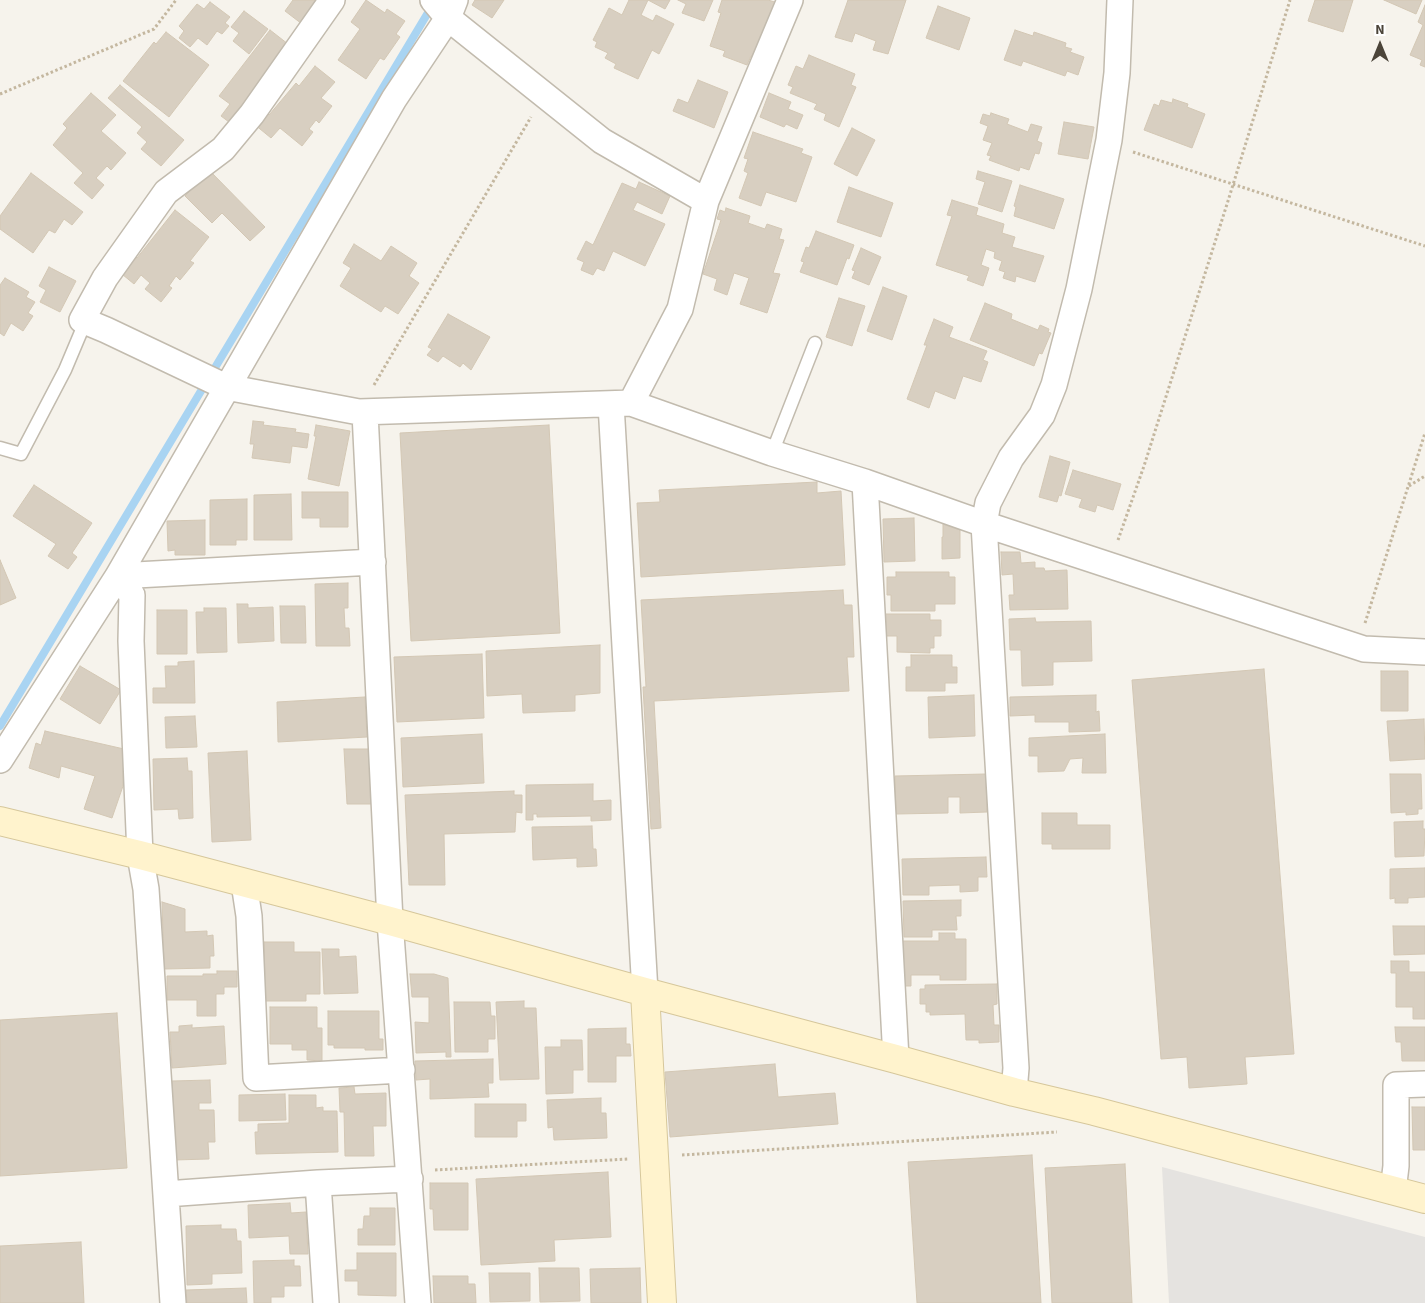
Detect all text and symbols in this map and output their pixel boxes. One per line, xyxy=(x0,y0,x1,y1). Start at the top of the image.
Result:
north arrow xyxy=(1355,20,1405,70)
text: N xyxy=(1375,20,1385,40)

